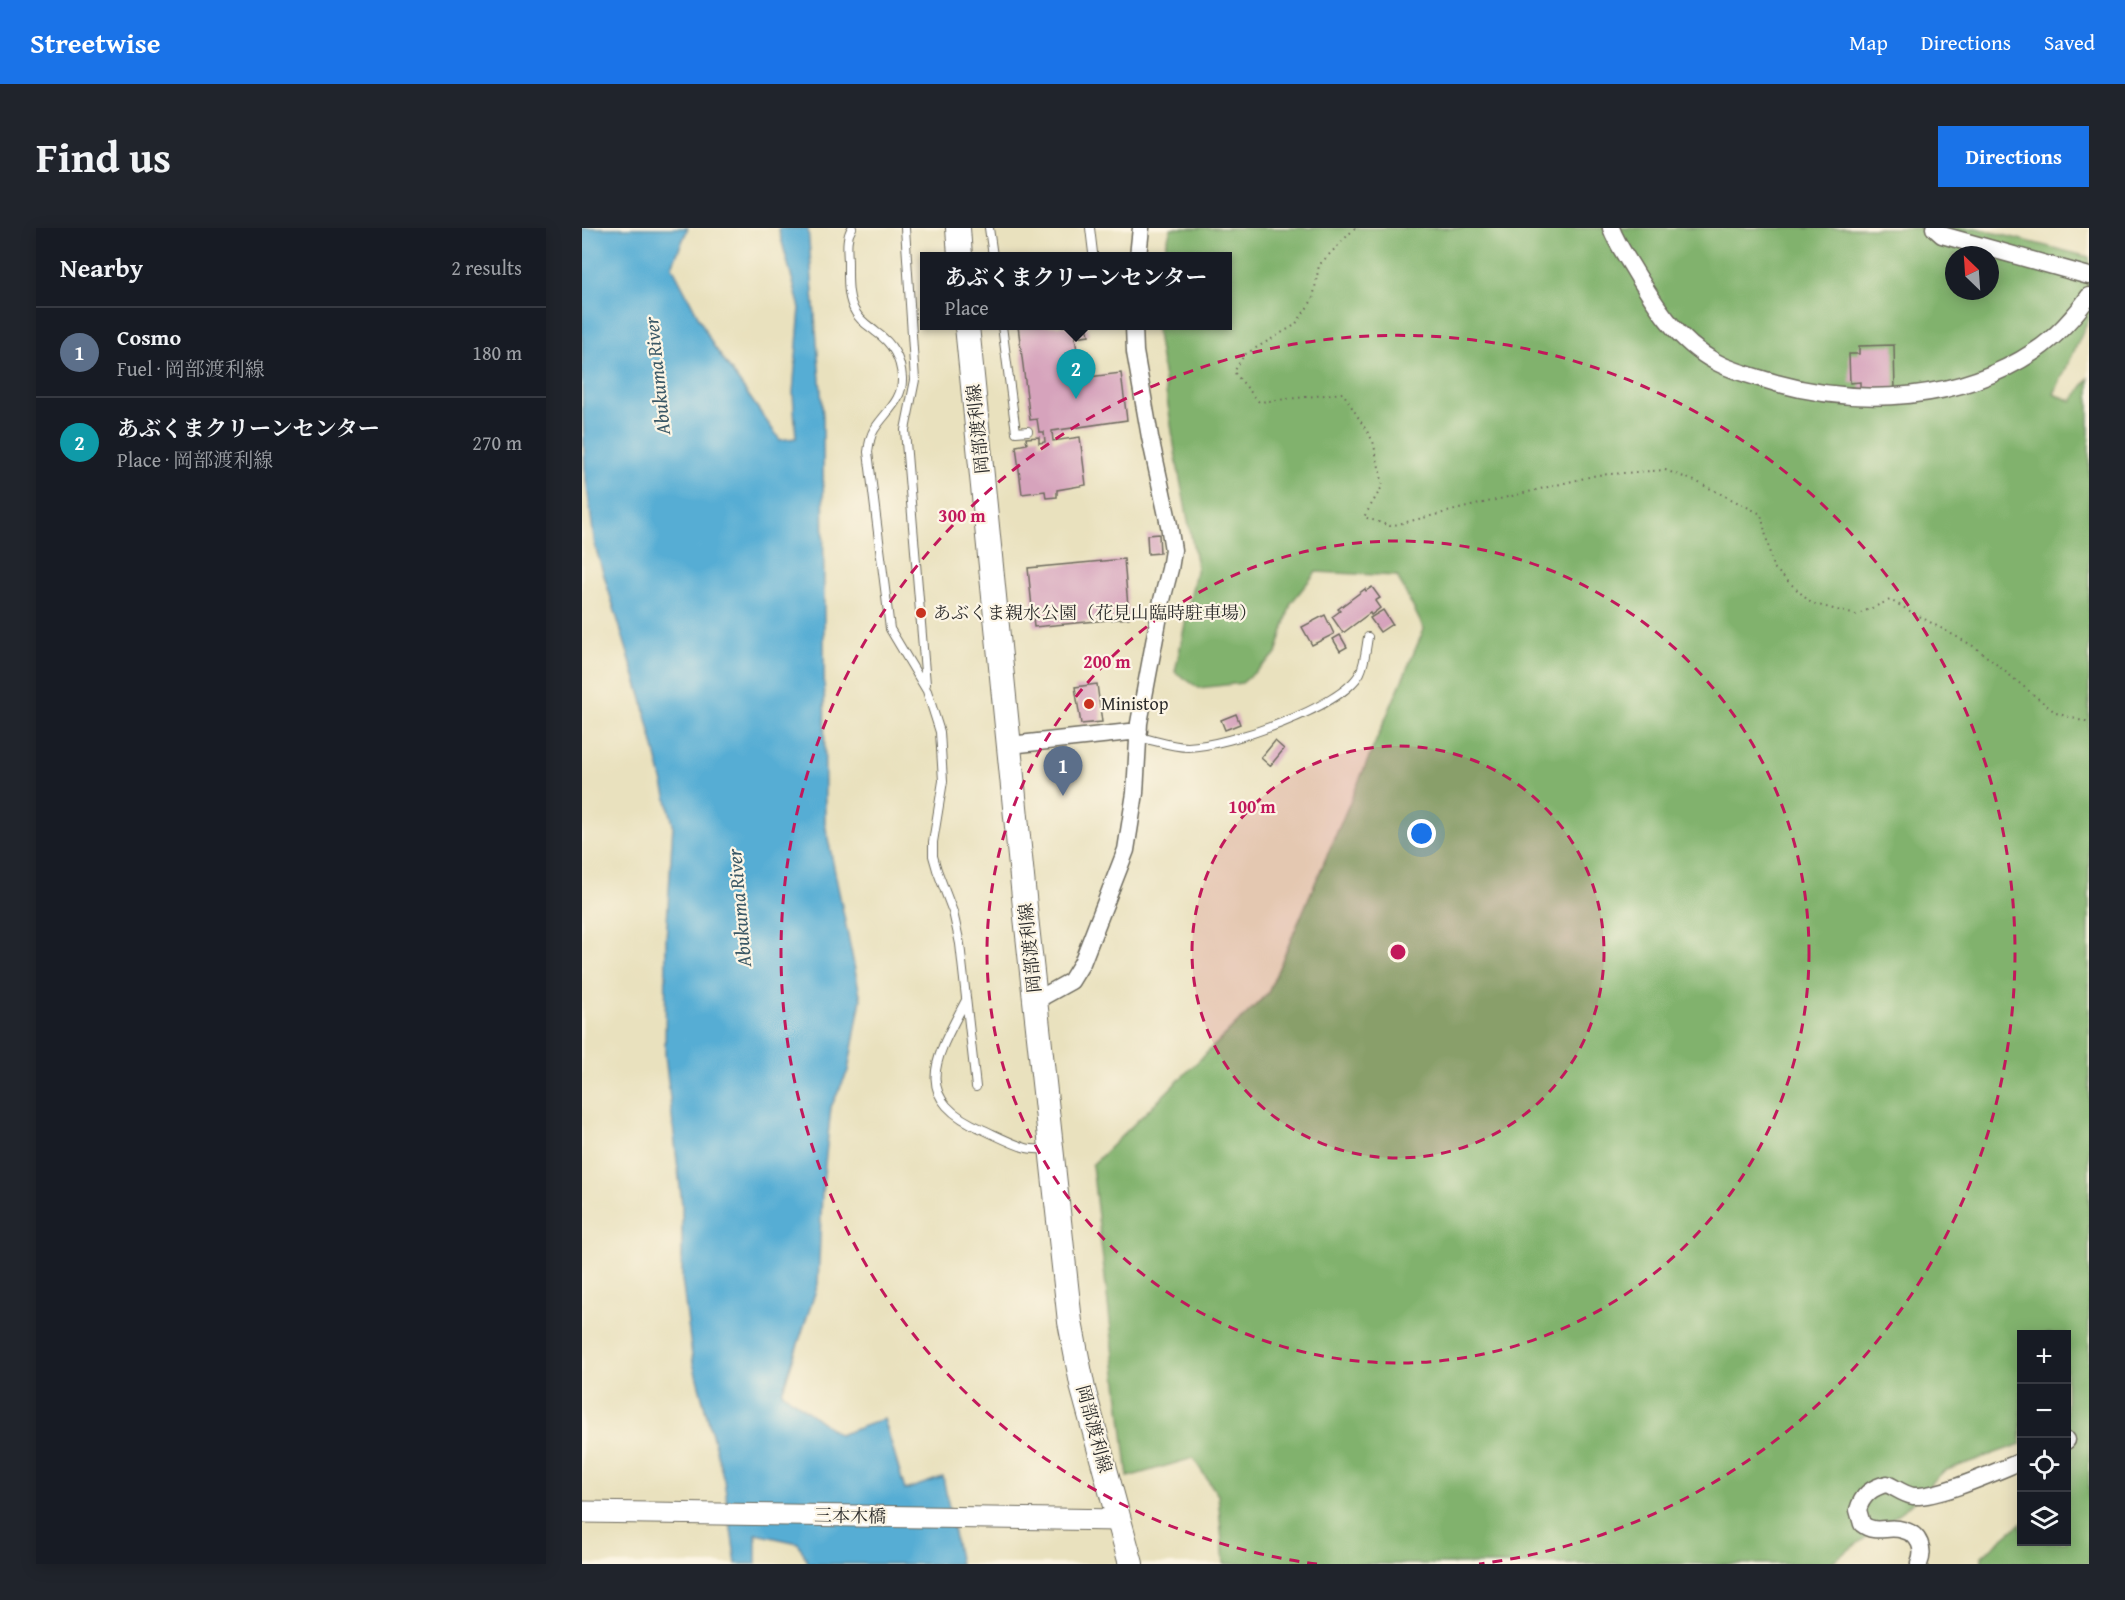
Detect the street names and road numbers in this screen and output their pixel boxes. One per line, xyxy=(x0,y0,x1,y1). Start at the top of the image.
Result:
street label: 岡部渡利線 xyxy=(959,383,996,475)
street label: 岡部渡利線 xyxy=(1011,902,1048,994)
street label: 岡部渡利線 xyxy=(1070,1382,1119,1476)
street label: 三本木橋 xyxy=(814,1501,886,1530)

